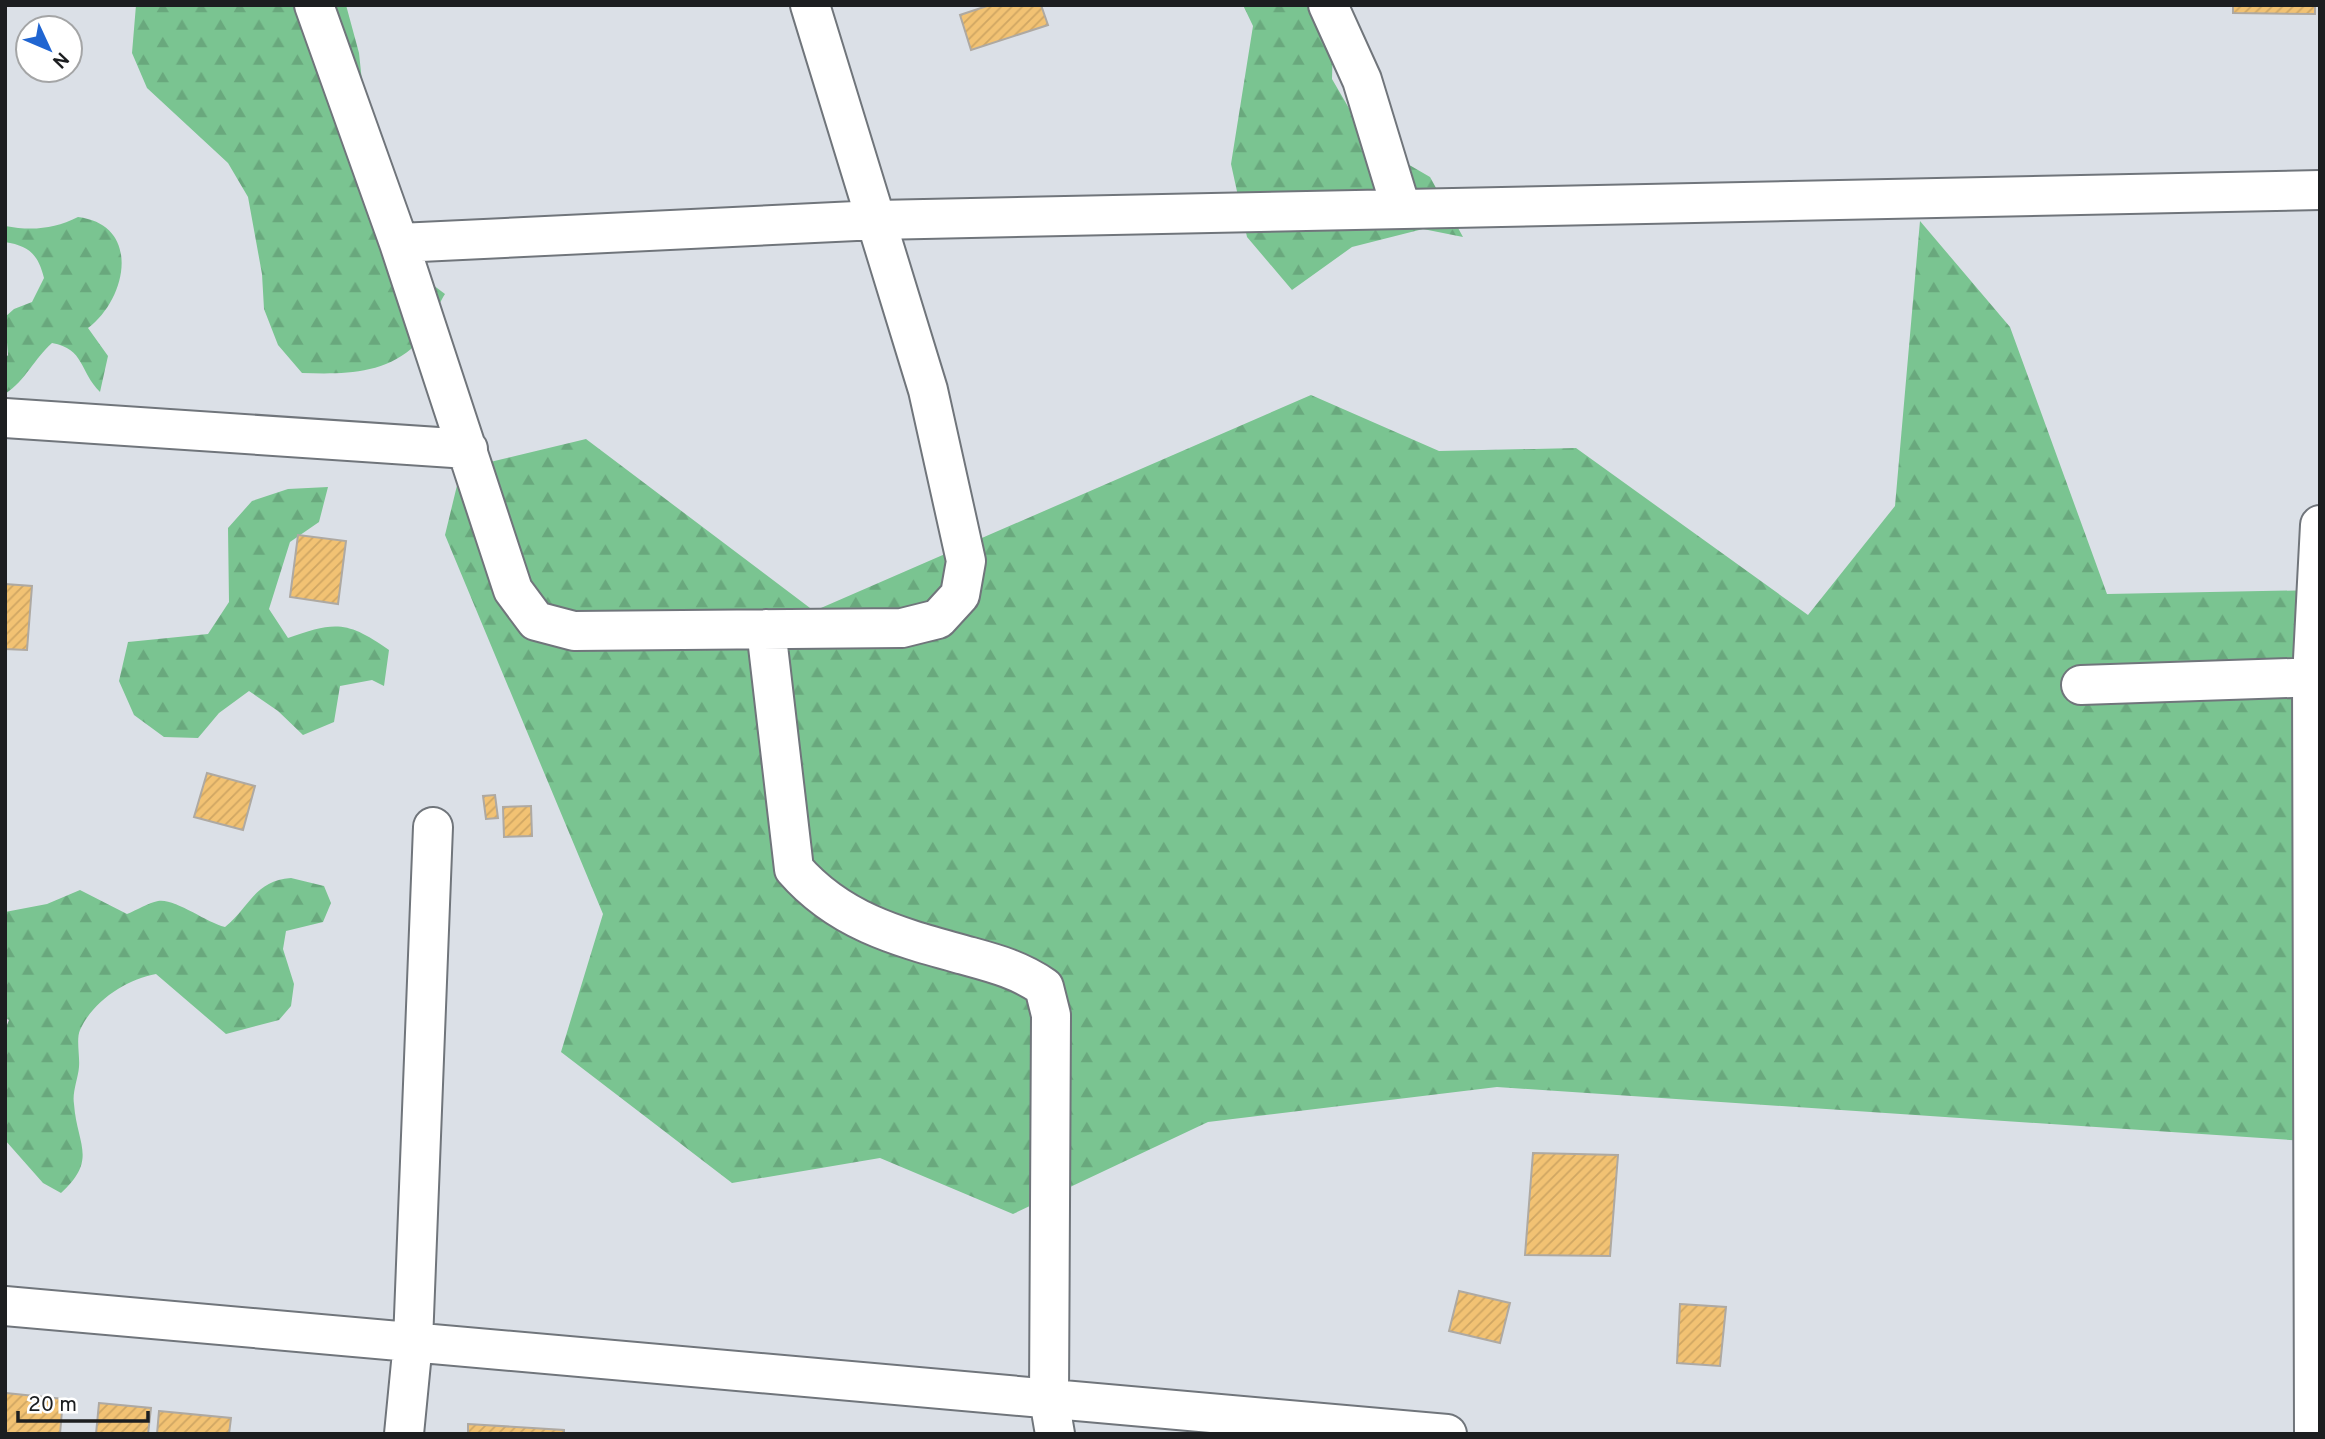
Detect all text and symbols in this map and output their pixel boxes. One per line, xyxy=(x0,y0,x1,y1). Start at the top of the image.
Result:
north arrow xyxy=(14,14,84,84)
text: N xyxy=(46,46,73,73)
scale bar xyxy=(18,1380,147,1424)
text: 20 m xyxy=(28,1392,77,1419)

